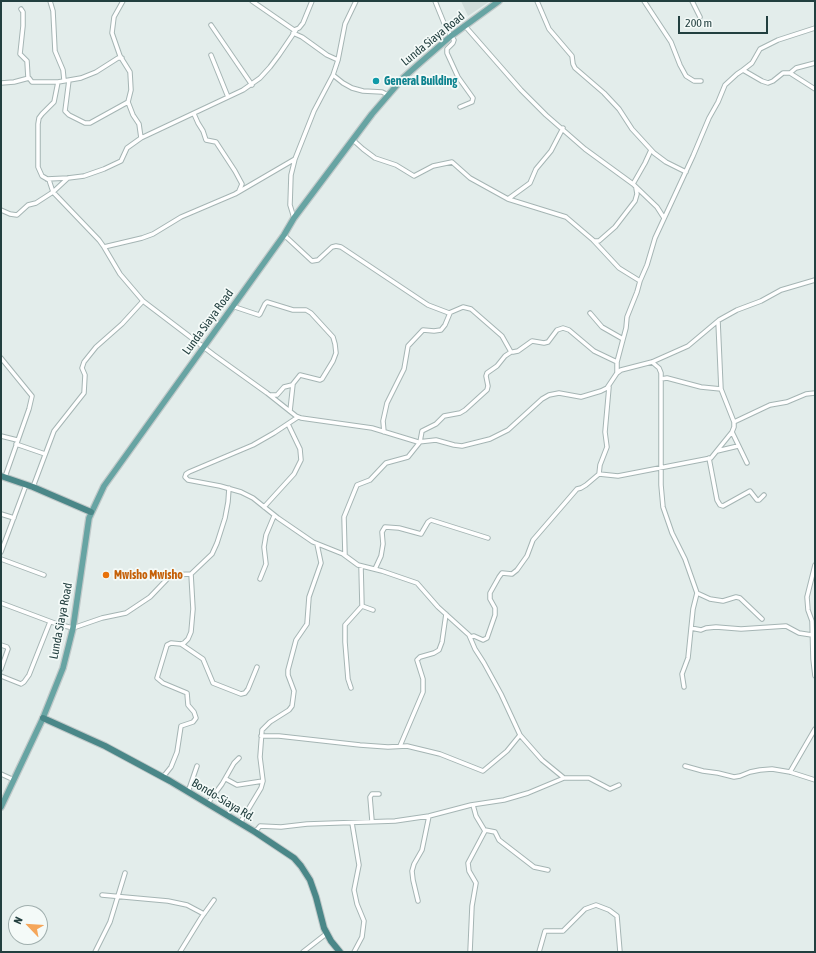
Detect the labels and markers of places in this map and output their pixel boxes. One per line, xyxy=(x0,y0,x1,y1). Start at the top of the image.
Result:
place label: General Building xyxy=(384,74,458,88)
marker: General Building xyxy=(371,76,381,86)
place label: Mwisho Mwisho xyxy=(114,568,183,582)
marker: Mwisho Mwisho xyxy=(101,570,111,580)

